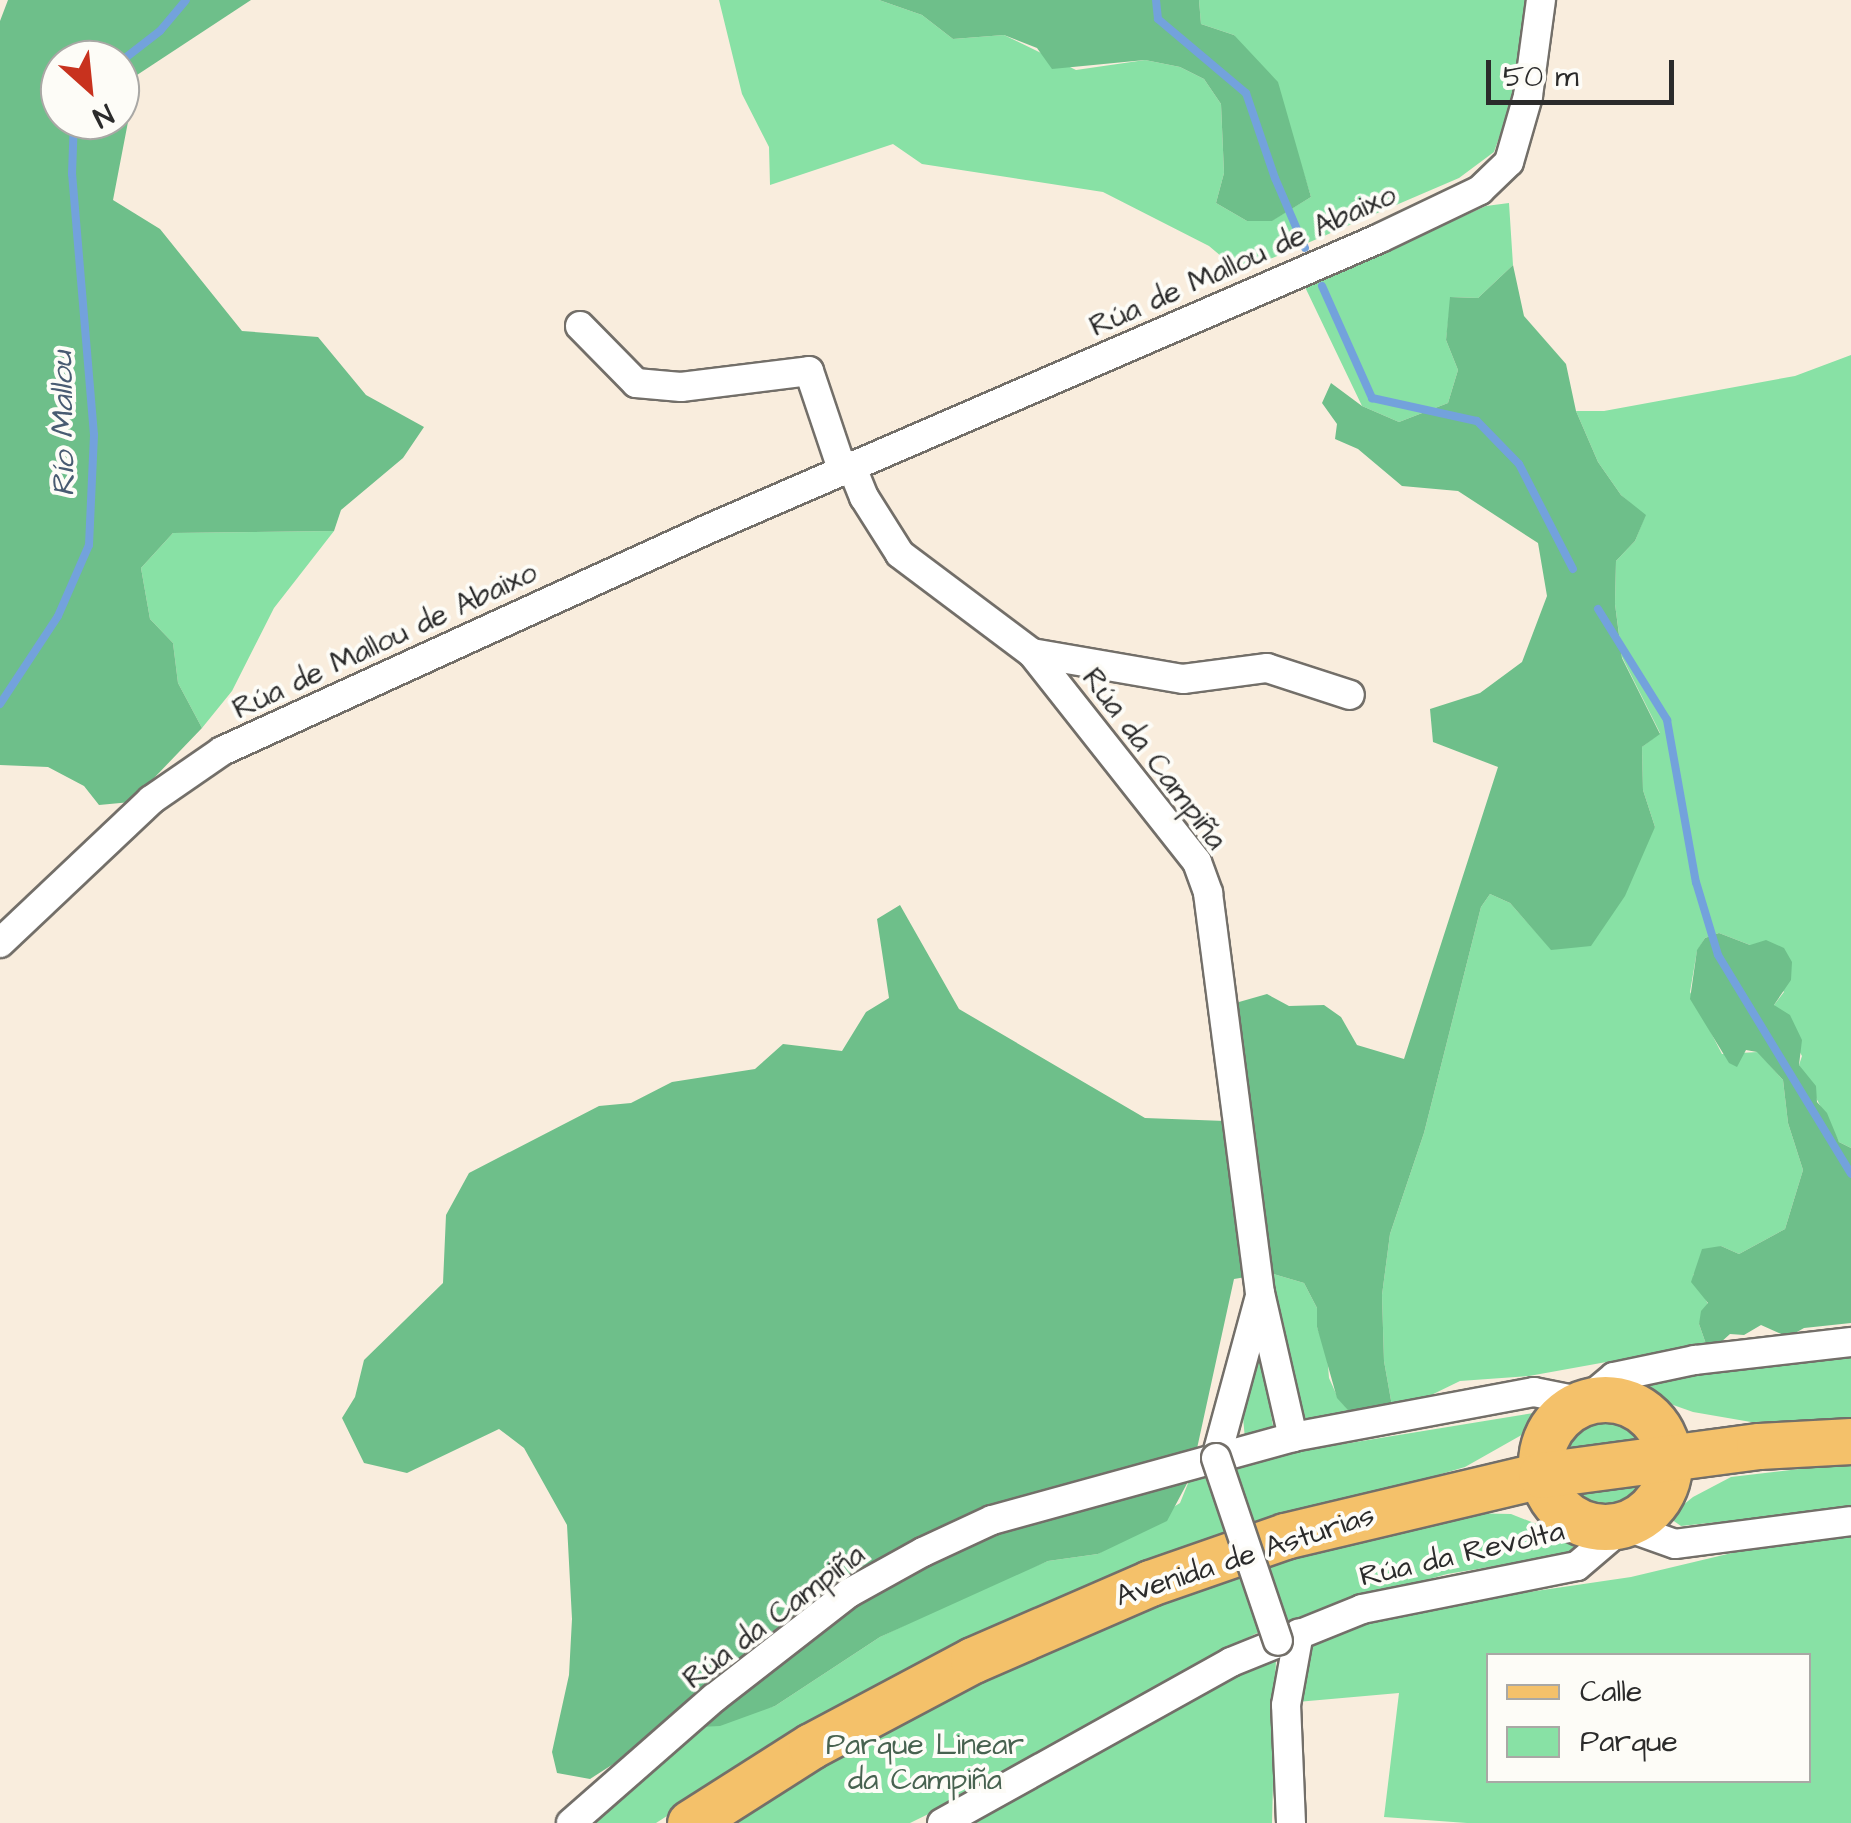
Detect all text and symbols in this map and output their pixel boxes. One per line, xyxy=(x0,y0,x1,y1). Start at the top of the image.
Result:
north arrow xyxy=(40,40,140,140)
scale bar xyxy=(1491,40,1678,102)
text: 50 m xyxy=(1503,56,1579,98)
text: N xyxy=(86,94,120,137)
street label: Rúa de Mallou de Abaixo xyxy=(1084,177,1402,345)
water label: Río Mallou xyxy=(44,351,84,497)
street label: Rúa de Mallou de Abaixo xyxy=(227,555,543,727)
street label: Rúa da Campiña xyxy=(1074,661,1234,857)
street label: Avenida de Asturias xyxy=(1111,1497,1379,1615)
street label: Rúa da Revolta xyxy=(1356,1513,1568,1595)
street label: Rúa da Campiña xyxy=(676,1537,872,1697)
legend xyxy=(1486,1653,1811,1783)
text: Calle xyxy=(1580,1671,1642,1713)
text: Parque xyxy=(1580,1721,1678,1763)
park label: Parque Linear da Campiña xyxy=(826,1727,1024,1798)

